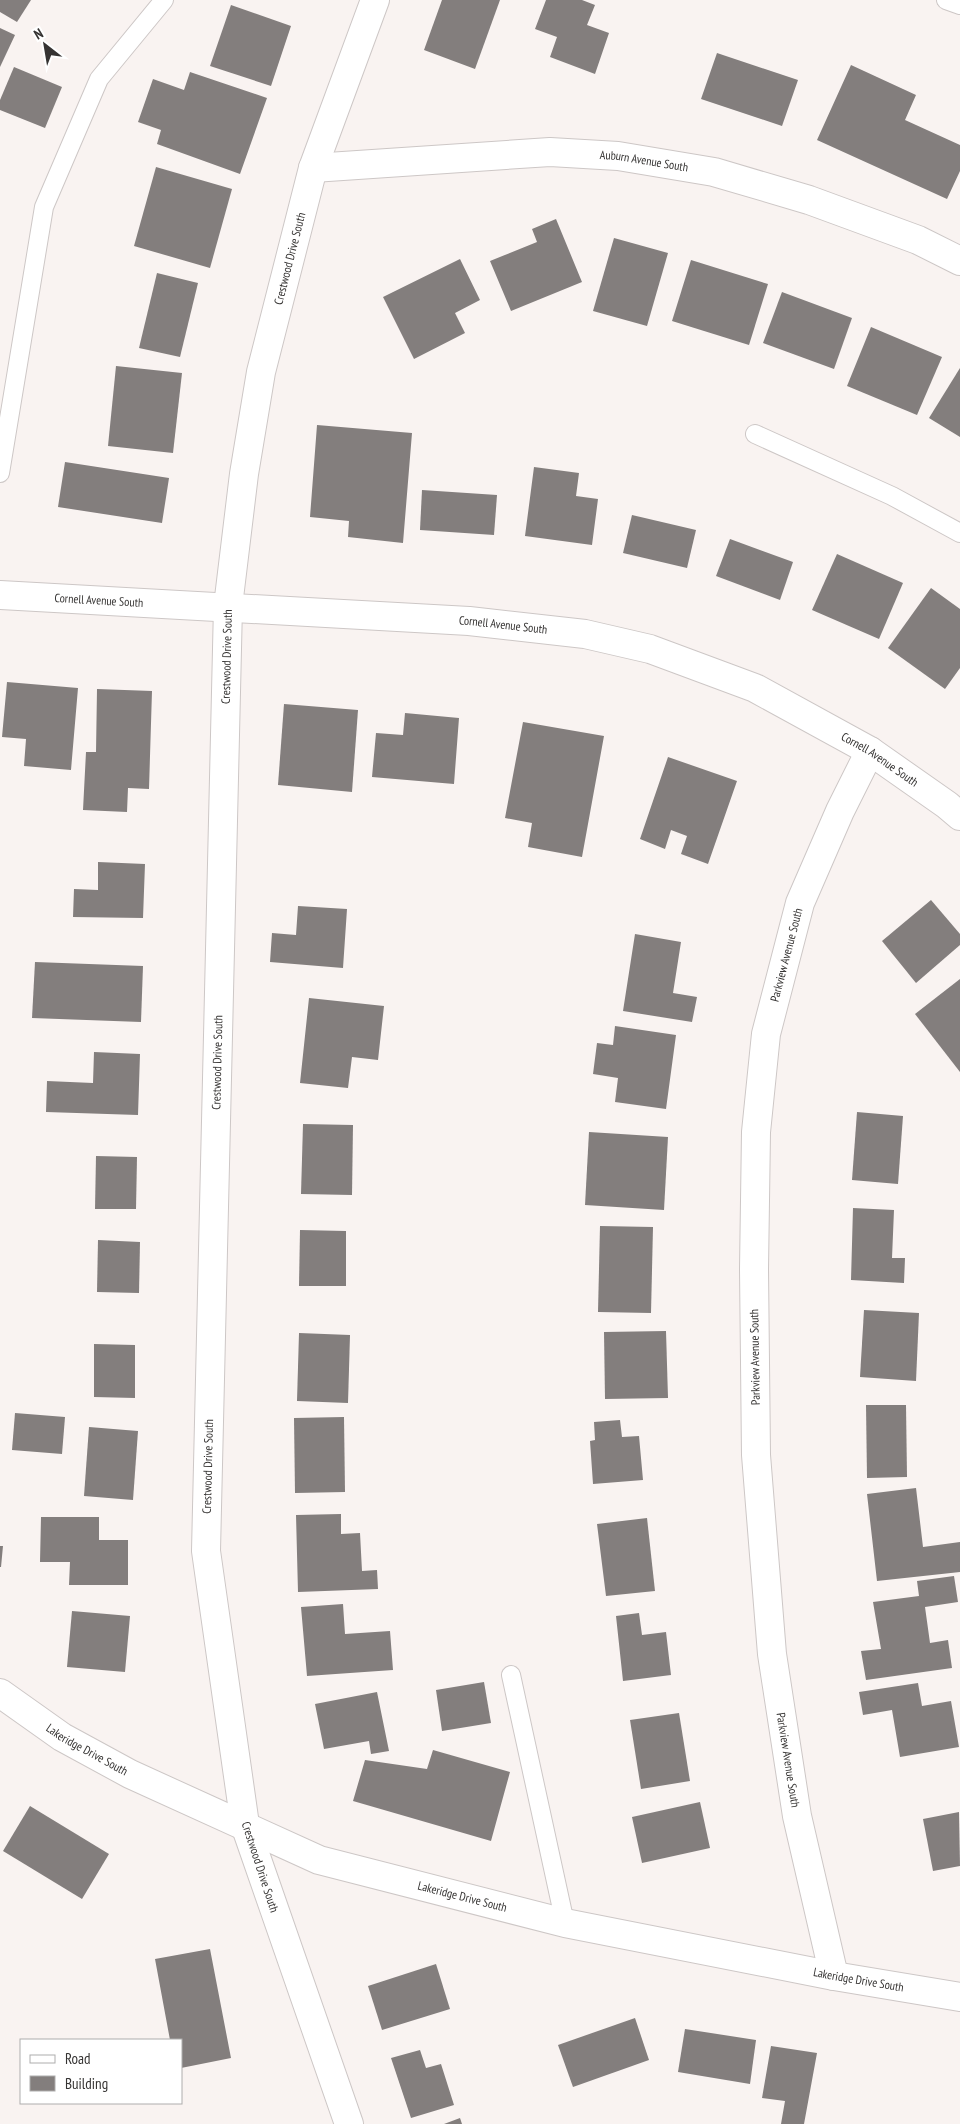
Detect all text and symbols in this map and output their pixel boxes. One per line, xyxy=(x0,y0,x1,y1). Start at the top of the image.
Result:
north arrow xyxy=(20,20,70,70)
text: N xyxy=(30,24,46,44)
street label: Auburn Avenue South xyxy=(599,147,689,175)
street label: Crestwood Drive South xyxy=(270,211,308,306)
street label: Cornell Avenue South xyxy=(54,590,144,610)
street label: Crestwood Drive South xyxy=(218,609,235,704)
street label: Cornell Avenue South xyxy=(458,612,548,637)
street label: Cornell Avenue South xyxy=(839,729,921,790)
street label: Parkview Avenue South xyxy=(767,906,805,1003)
street label: Crestwood Drive South xyxy=(208,1015,225,1110)
street label: Parkview Avenue South xyxy=(746,1309,763,1405)
street label: Crestwood Drive South xyxy=(199,1419,216,1514)
street label: Parkview Avenue South xyxy=(774,1711,803,1809)
street label: Lakeridge Drive South xyxy=(43,1720,131,1778)
street label: Crestwood Drive South xyxy=(239,1820,282,1914)
street label: Lakeridge Drive South xyxy=(416,1878,509,1915)
street label: Lakeridge Drive South xyxy=(812,1964,905,1995)
legend xyxy=(20,2039,182,2104)
text: Road xyxy=(65,2049,91,2068)
text: Building xyxy=(65,2074,108,2093)

